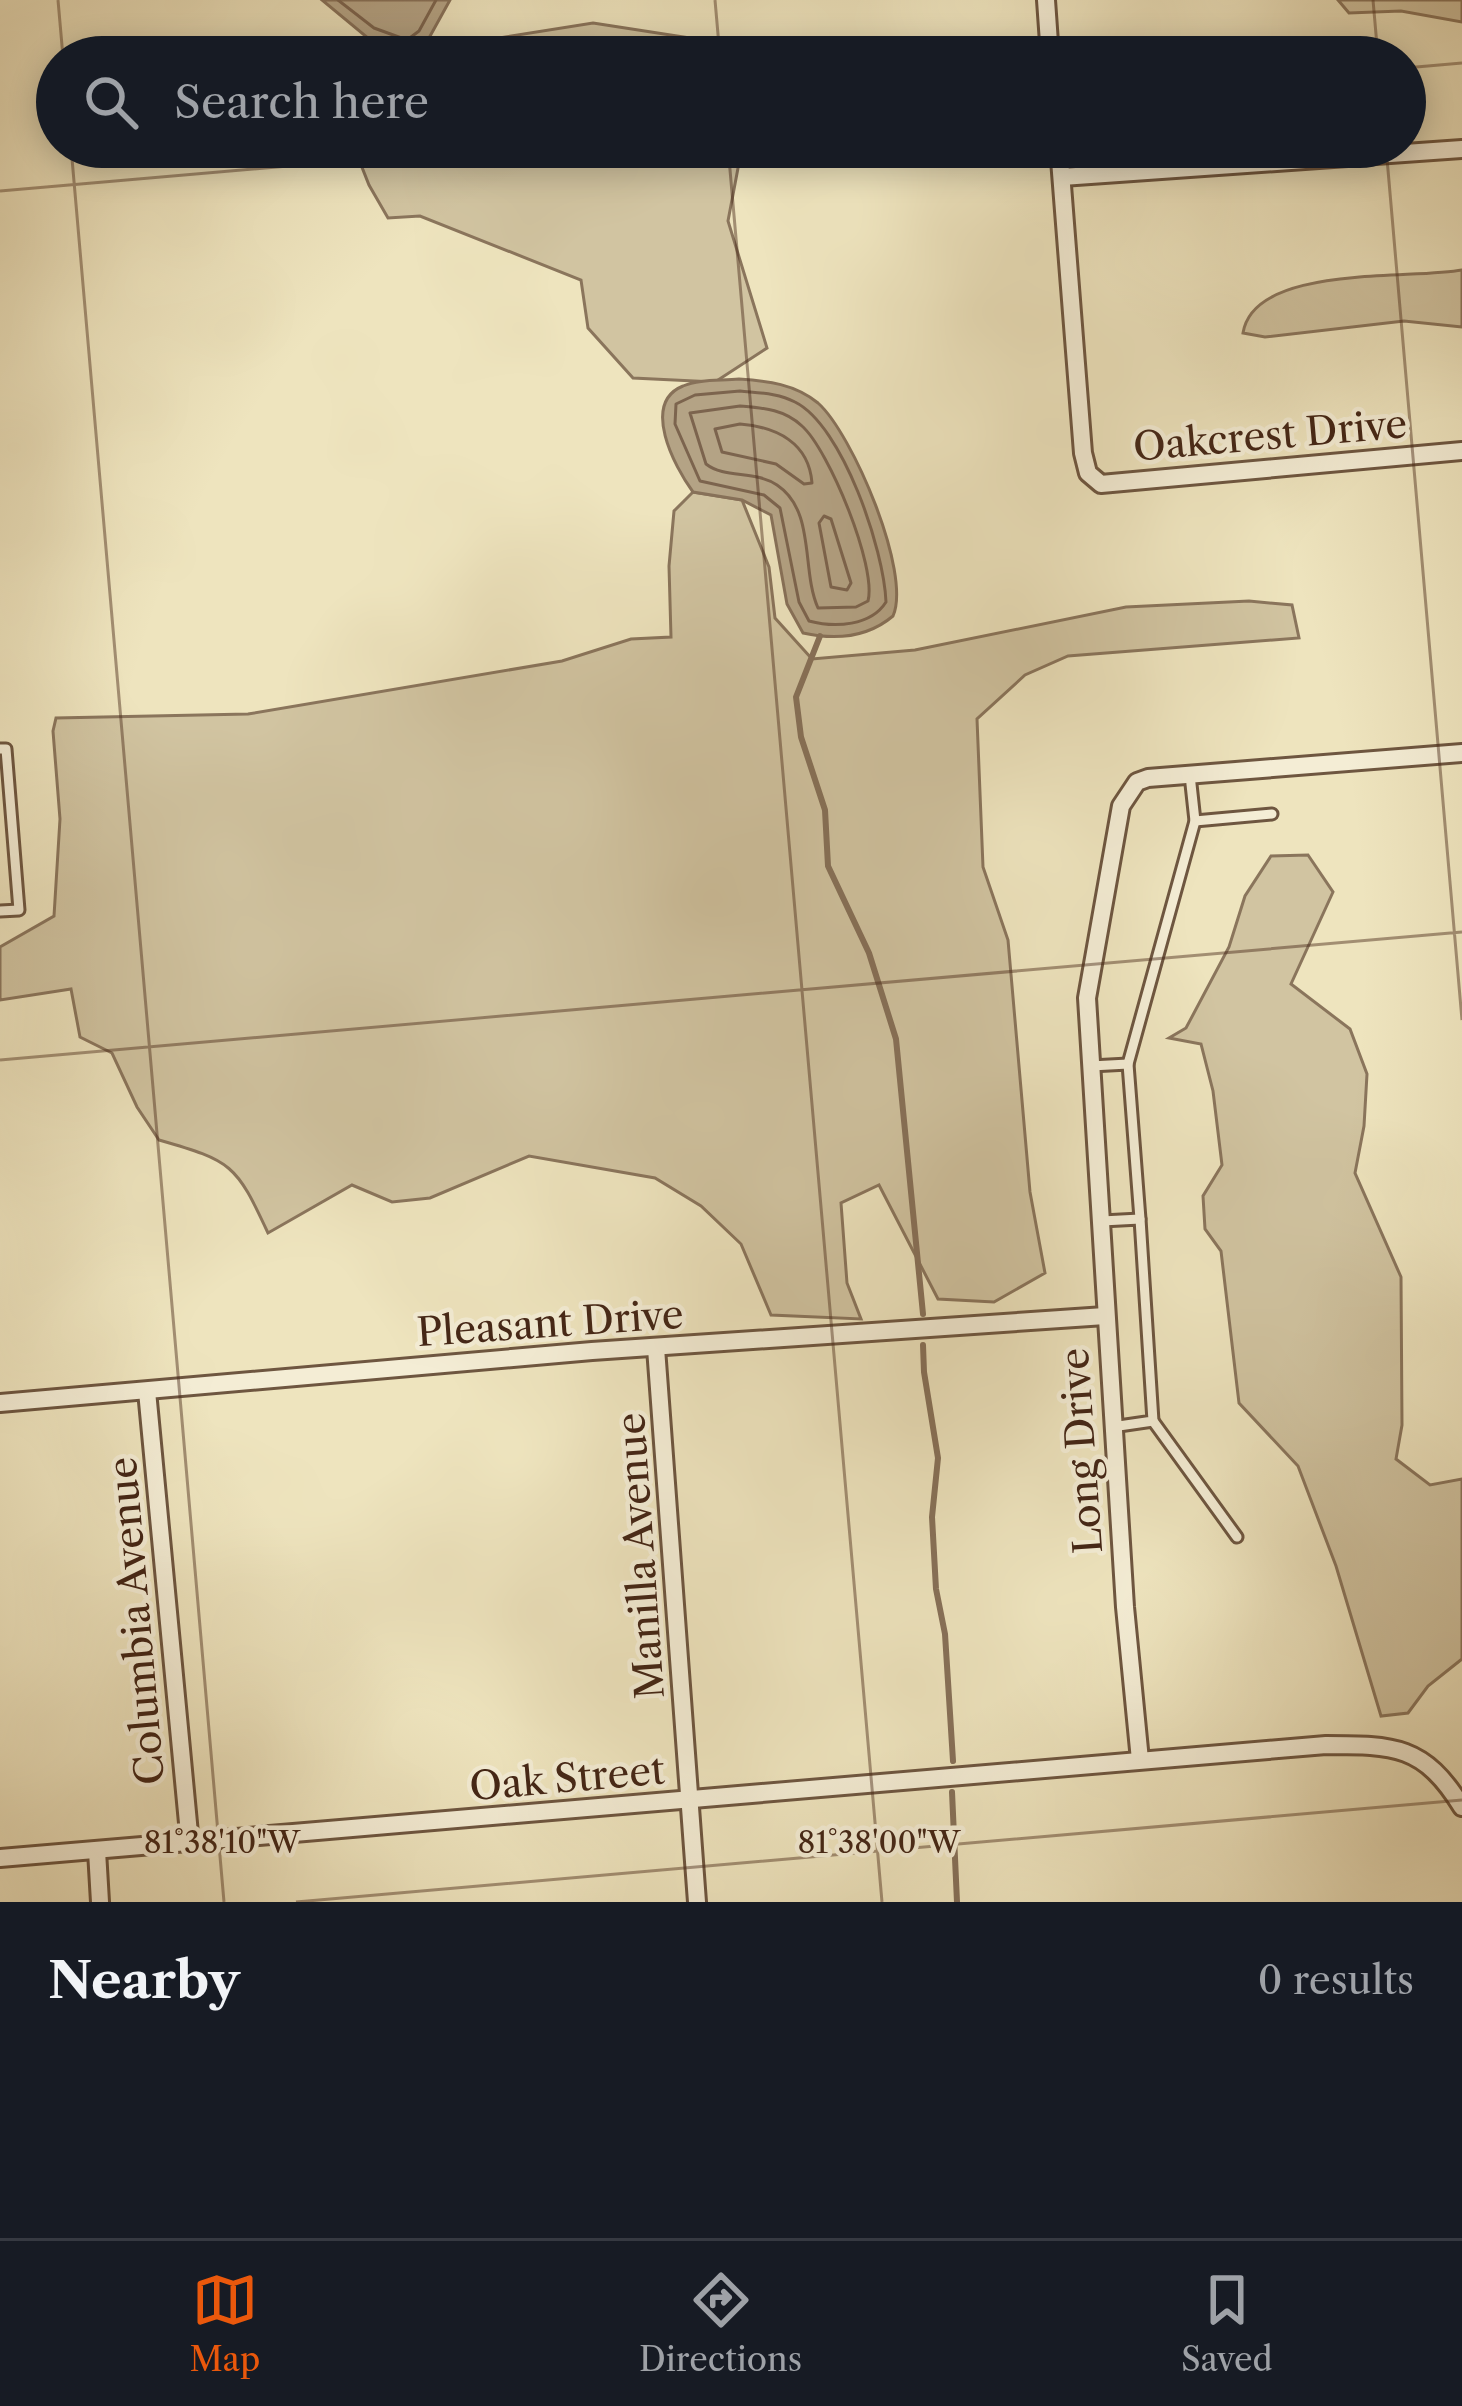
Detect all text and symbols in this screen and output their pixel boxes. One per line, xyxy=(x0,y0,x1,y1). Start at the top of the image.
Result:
search box xyxy=(36,36,1426,168)
icon: search xyxy=(78,69,144,135)
text: Search here xyxy=(174,74,429,130)
street label: Oakcrest Drive xyxy=(1131,399,1409,471)
street label: Pleasant Drive xyxy=(415,1290,685,1356)
street label: Long Drive xyxy=(1050,1346,1112,1556)
street label: Manilla Avenue xyxy=(606,1411,674,1701)
street label: Columbia Avenue xyxy=(98,1455,174,1787)
street label: Oak Street xyxy=(467,1746,667,1810)
text: 81°38'10"W xyxy=(144,1824,301,1861)
text: 81°38'00"W xyxy=(798,1824,962,1861)
text: Nearby xyxy=(48,1949,240,2011)
text: 0 results xyxy=(1258,1956,1414,2004)
tab: Map xyxy=(189,2267,260,2380)
tab: Directions xyxy=(639,2267,802,2380)
tab: Saved xyxy=(1181,2267,1273,2380)

